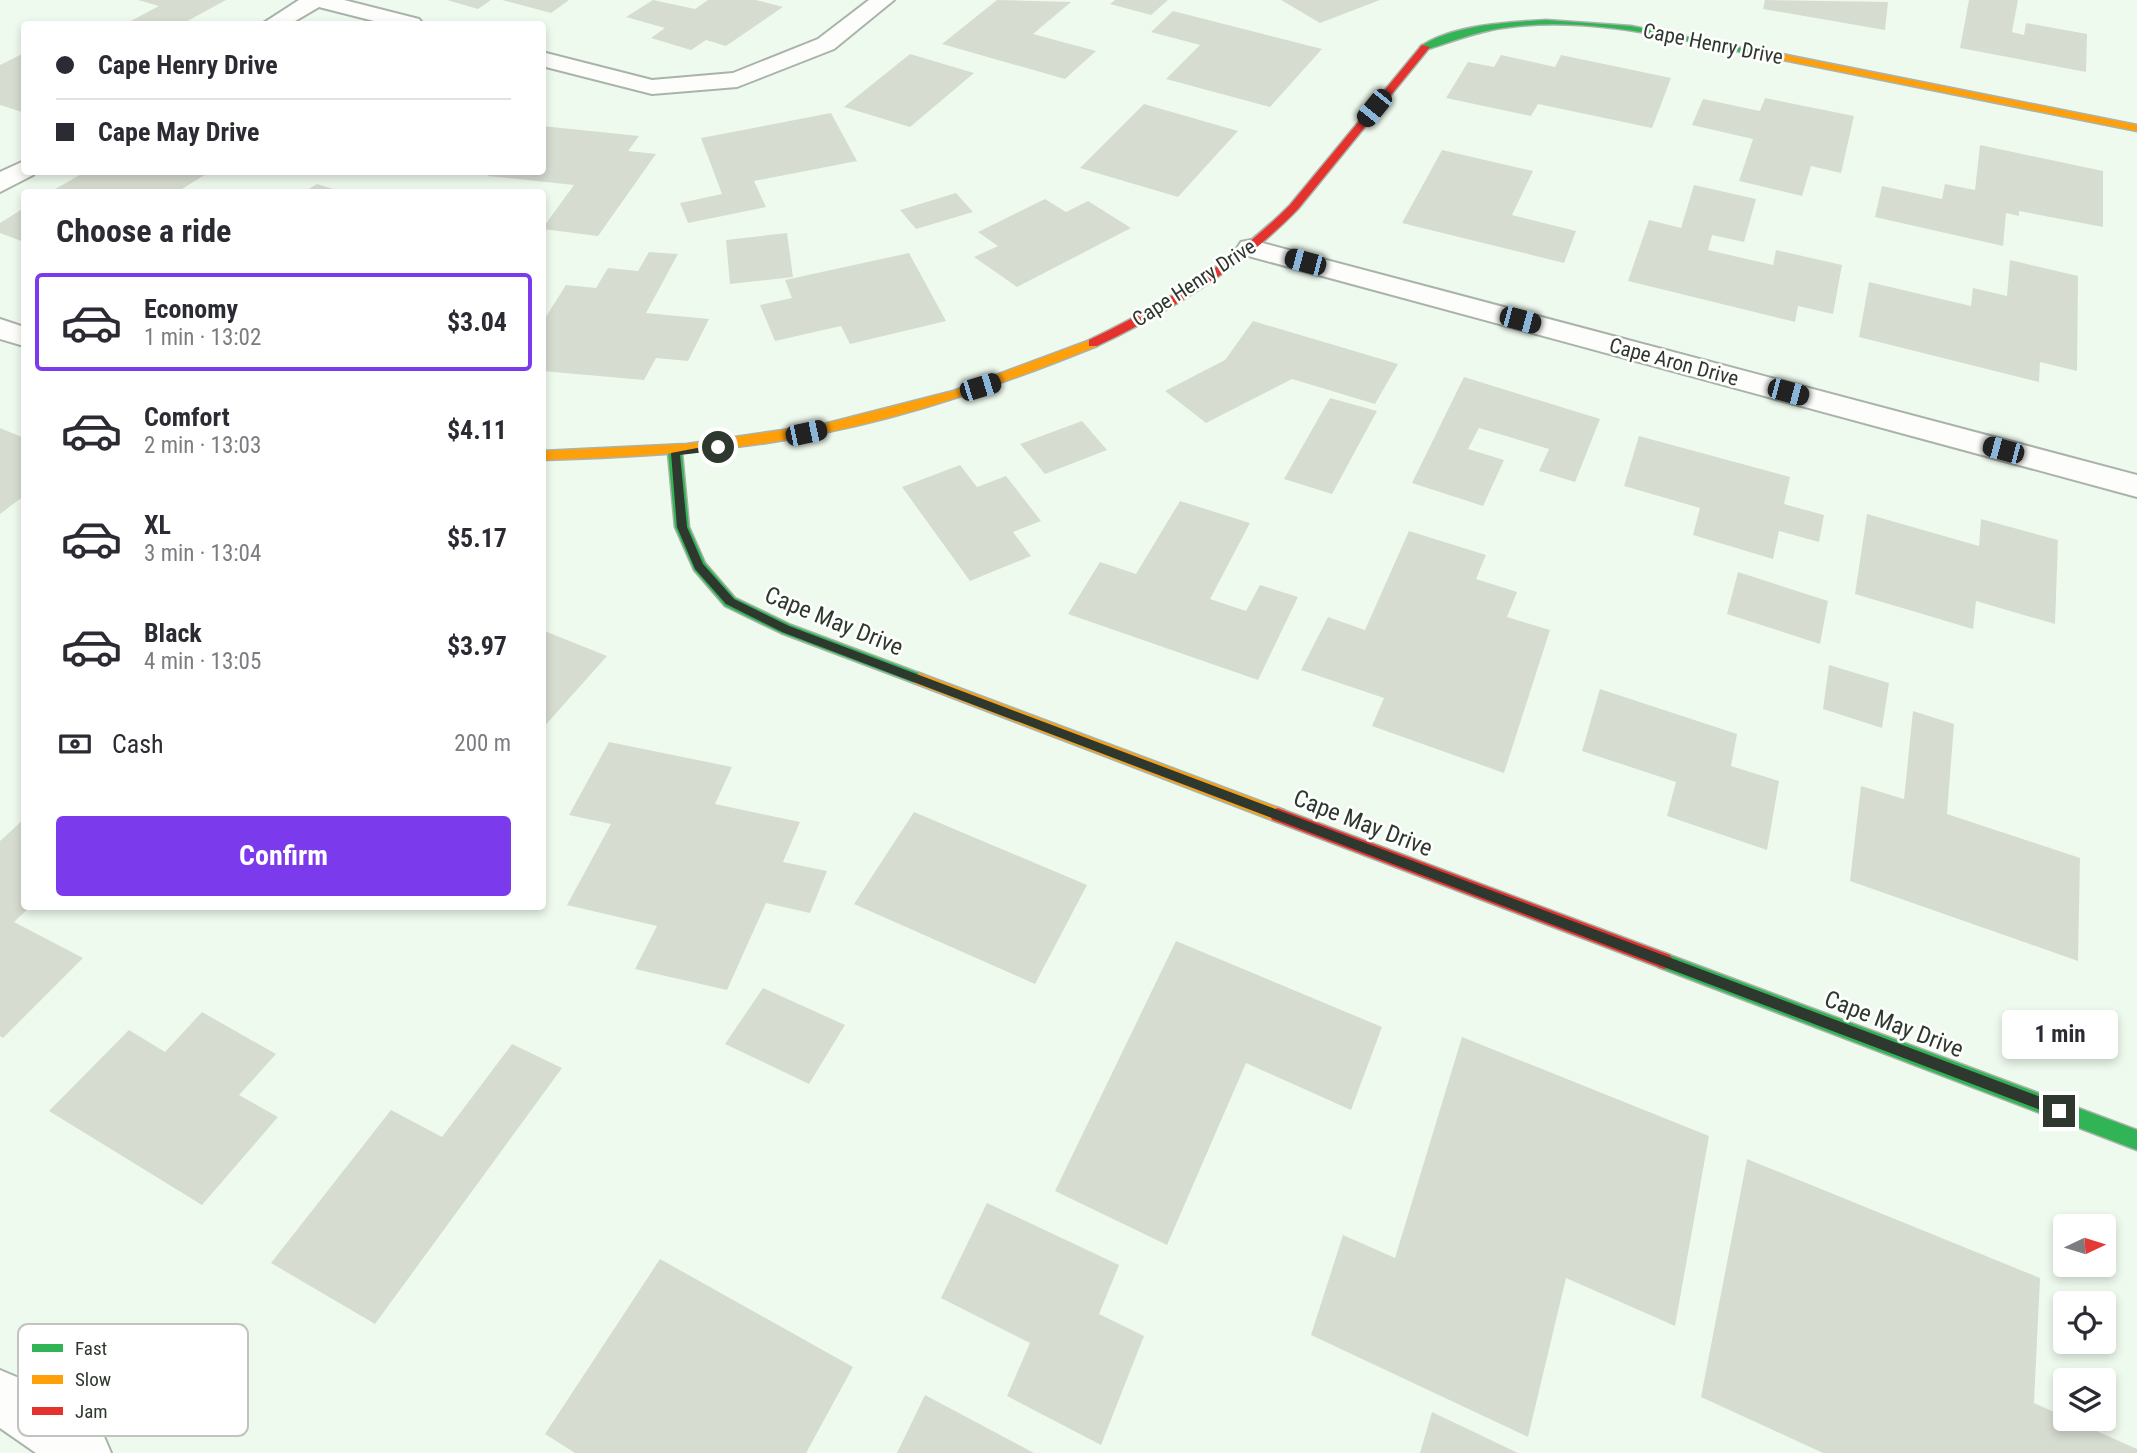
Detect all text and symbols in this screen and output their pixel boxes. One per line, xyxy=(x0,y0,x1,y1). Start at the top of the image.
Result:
street label: Cape Henry Drive xyxy=(1641,19,1785,69)
text: Cape Henry Drive xyxy=(98,50,278,80)
car xyxy=(1353,85,1396,131)
text: Cape May Drive xyxy=(98,117,260,147)
text: Choose a ride xyxy=(56,212,231,250)
street label: Cape Henry Drive xyxy=(1128,234,1260,332)
car xyxy=(1282,246,1329,278)
icon: car xyxy=(60,291,123,354)
text: Economy xyxy=(144,294,238,324)
car xyxy=(1497,304,1544,336)
text: $3.04 xyxy=(447,307,507,337)
text: 1 min · 13:02 xyxy=(144,324,261,351)
street label: Cape Aron Drive xyxy=(1607,333,1741,391)
car xyxy=(957,371,1004,403)
car xyxy=(1765,376,1812,408)
icon: car xyxy=(60,399,123,462)
text: Comfort xyxy=(144,402,230,432)
text: $4.11 xyxy=(447,415,507,445)
car xyxy=(784,418,829,448)
route start xyxy=(702,431,734,463)
text: 2 min · 13:03 xyxy=(144,432,261,459)
car xyxy=(1980,434,2027,466)
icon: car xyxy=(60,507,123,570)
text: XL xyxy=(144,510,171,540)
text: $5.17 xyxy=(447,523,507,553)
text: 3 min · 13:04 xyxy=(144,540,261,567)
street label: Cape May Drive xyxy=(761,581,907,661)
icon: car xyxy=(60,615,123,678)
text: Black xyxy=(144,618,202,648)
text: $3.97 xyxy=(447,631,507,661)
text: 4 min · 13:05 xyxy=(144,648,261,675)
icon: cash xyxy=(56,725,94,763)
text: Cash xyxy=(112,729,164,759)
text: 200 m xyxy=(454,730,511,757)
street label: Cape May Drive xyxy=(1290,784,1436,862)
button: Confirm xyxy=(56,816,511,896)
street label: Cape May Drive xyxy=(1821,985,1967,1063)
callout: 1 min xyxy=(2001,1010,2117,1058)
text: 1 min xyxy=(2034,1021,2086,1048)
route end xyxy=(2043,1095,2075,1127)
north arrow xyxy=(2053,1214,2116,1278)
map controls xyxy=(2053,1214,2116,1431)
button: locate xyxy=(2053,1291,2116,1354)
legend xyxy=(18,1324,248,1436)
text: Fast xyxy=(75,1337,107,1360)
text: Slow xyxy=(75,1368,111,1391)
button: layers xyxy=(2053,1368,2116,1431)
text: Jam xyxy=(75,1400,108,1423)

